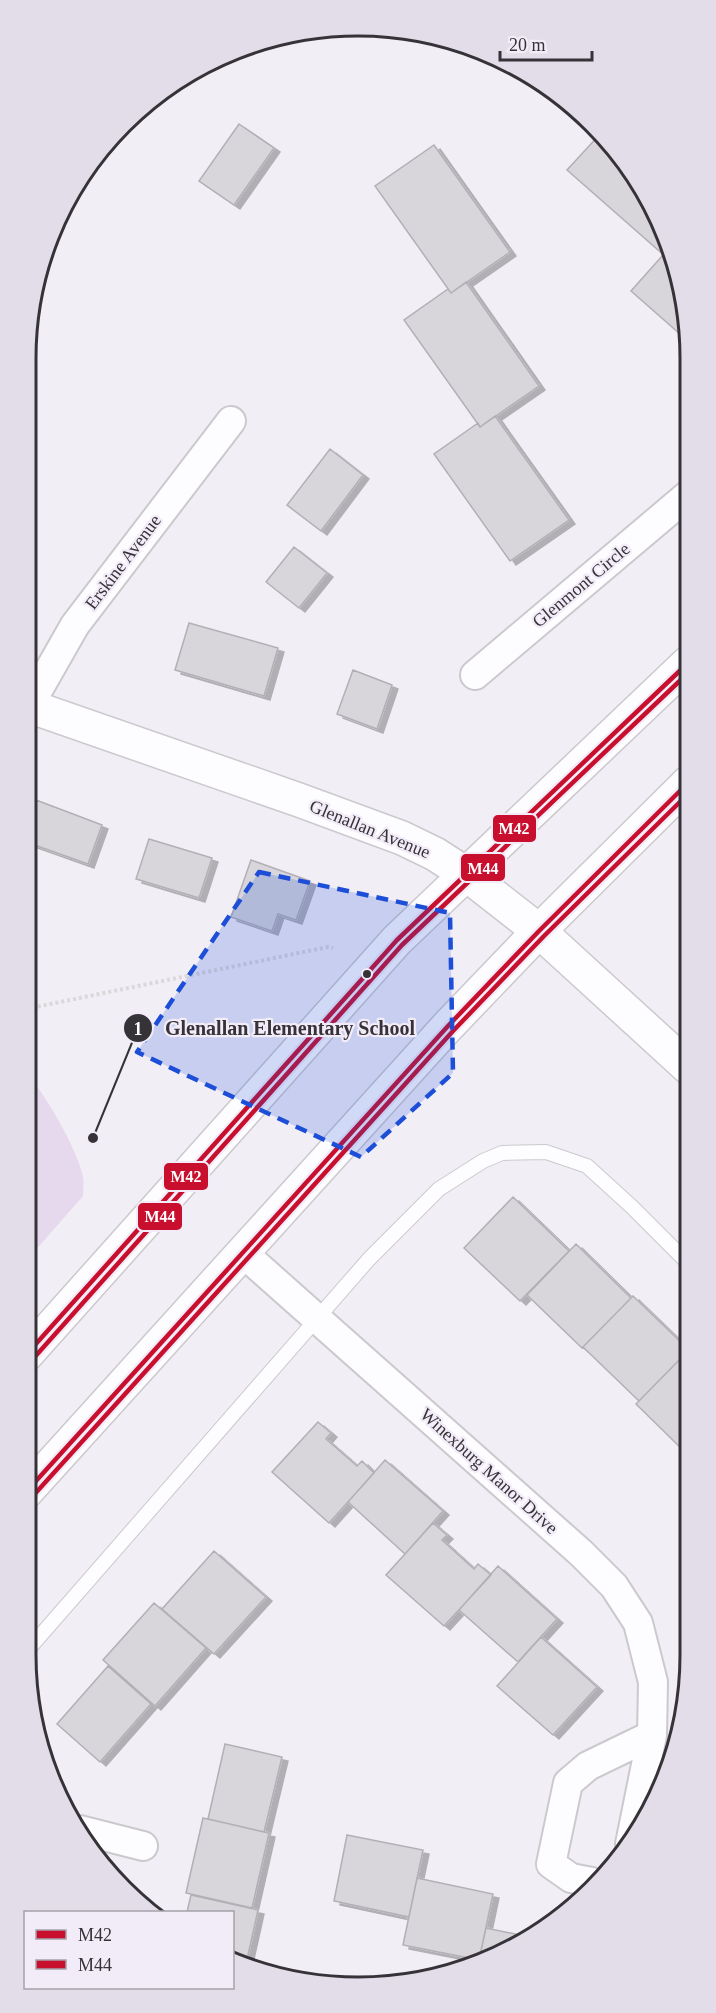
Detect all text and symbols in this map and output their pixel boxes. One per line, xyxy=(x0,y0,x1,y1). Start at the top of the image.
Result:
scale bar xyxy=(500,24,592,62)
text: 20 m xyxy=(509,35,546,55)
street label: Erskine Avenue xyxy=(81,511,165,613)
street label: Glenmont Circle xyxy=(528,539,634,631)
street label: Glenallan Avenue xyxy=(307,796,433,862)
line badge: M42 xyxy=(492,814,537,843)
text: M42 xyxy=(498,820,530,837)
line badge: M44 xyxy=(460,853,506,882)
text: M44 xyxy=(467,860,499,877)
unlabelled marker xyxy=(361,968,373,980)
callout: Glenallan Elementary School xyxy=(123,1009,427,1047)
text: Glenallan Elementary School xyxy=(165,1017,415,1040)
text: 1 xyxy=(134,1019,143,1039)
line badge: M42 xyxy=(163,1162,209,1191)
text: M42 xyxy=(170,1168,202,1185)
line badge: M44 xyxy=(137,1202,183,1231)
text: M44 xyxy=(144,1208,176,1225)
street label: Winexburg Manor Drive xyxy=(416,1404,562,1538)
legend xyxy=(24,1911,234,1989)
text: M42 xyxy=(78,1925,112,1945)
text: M44 xyxy=(78,1955,112,1975)

